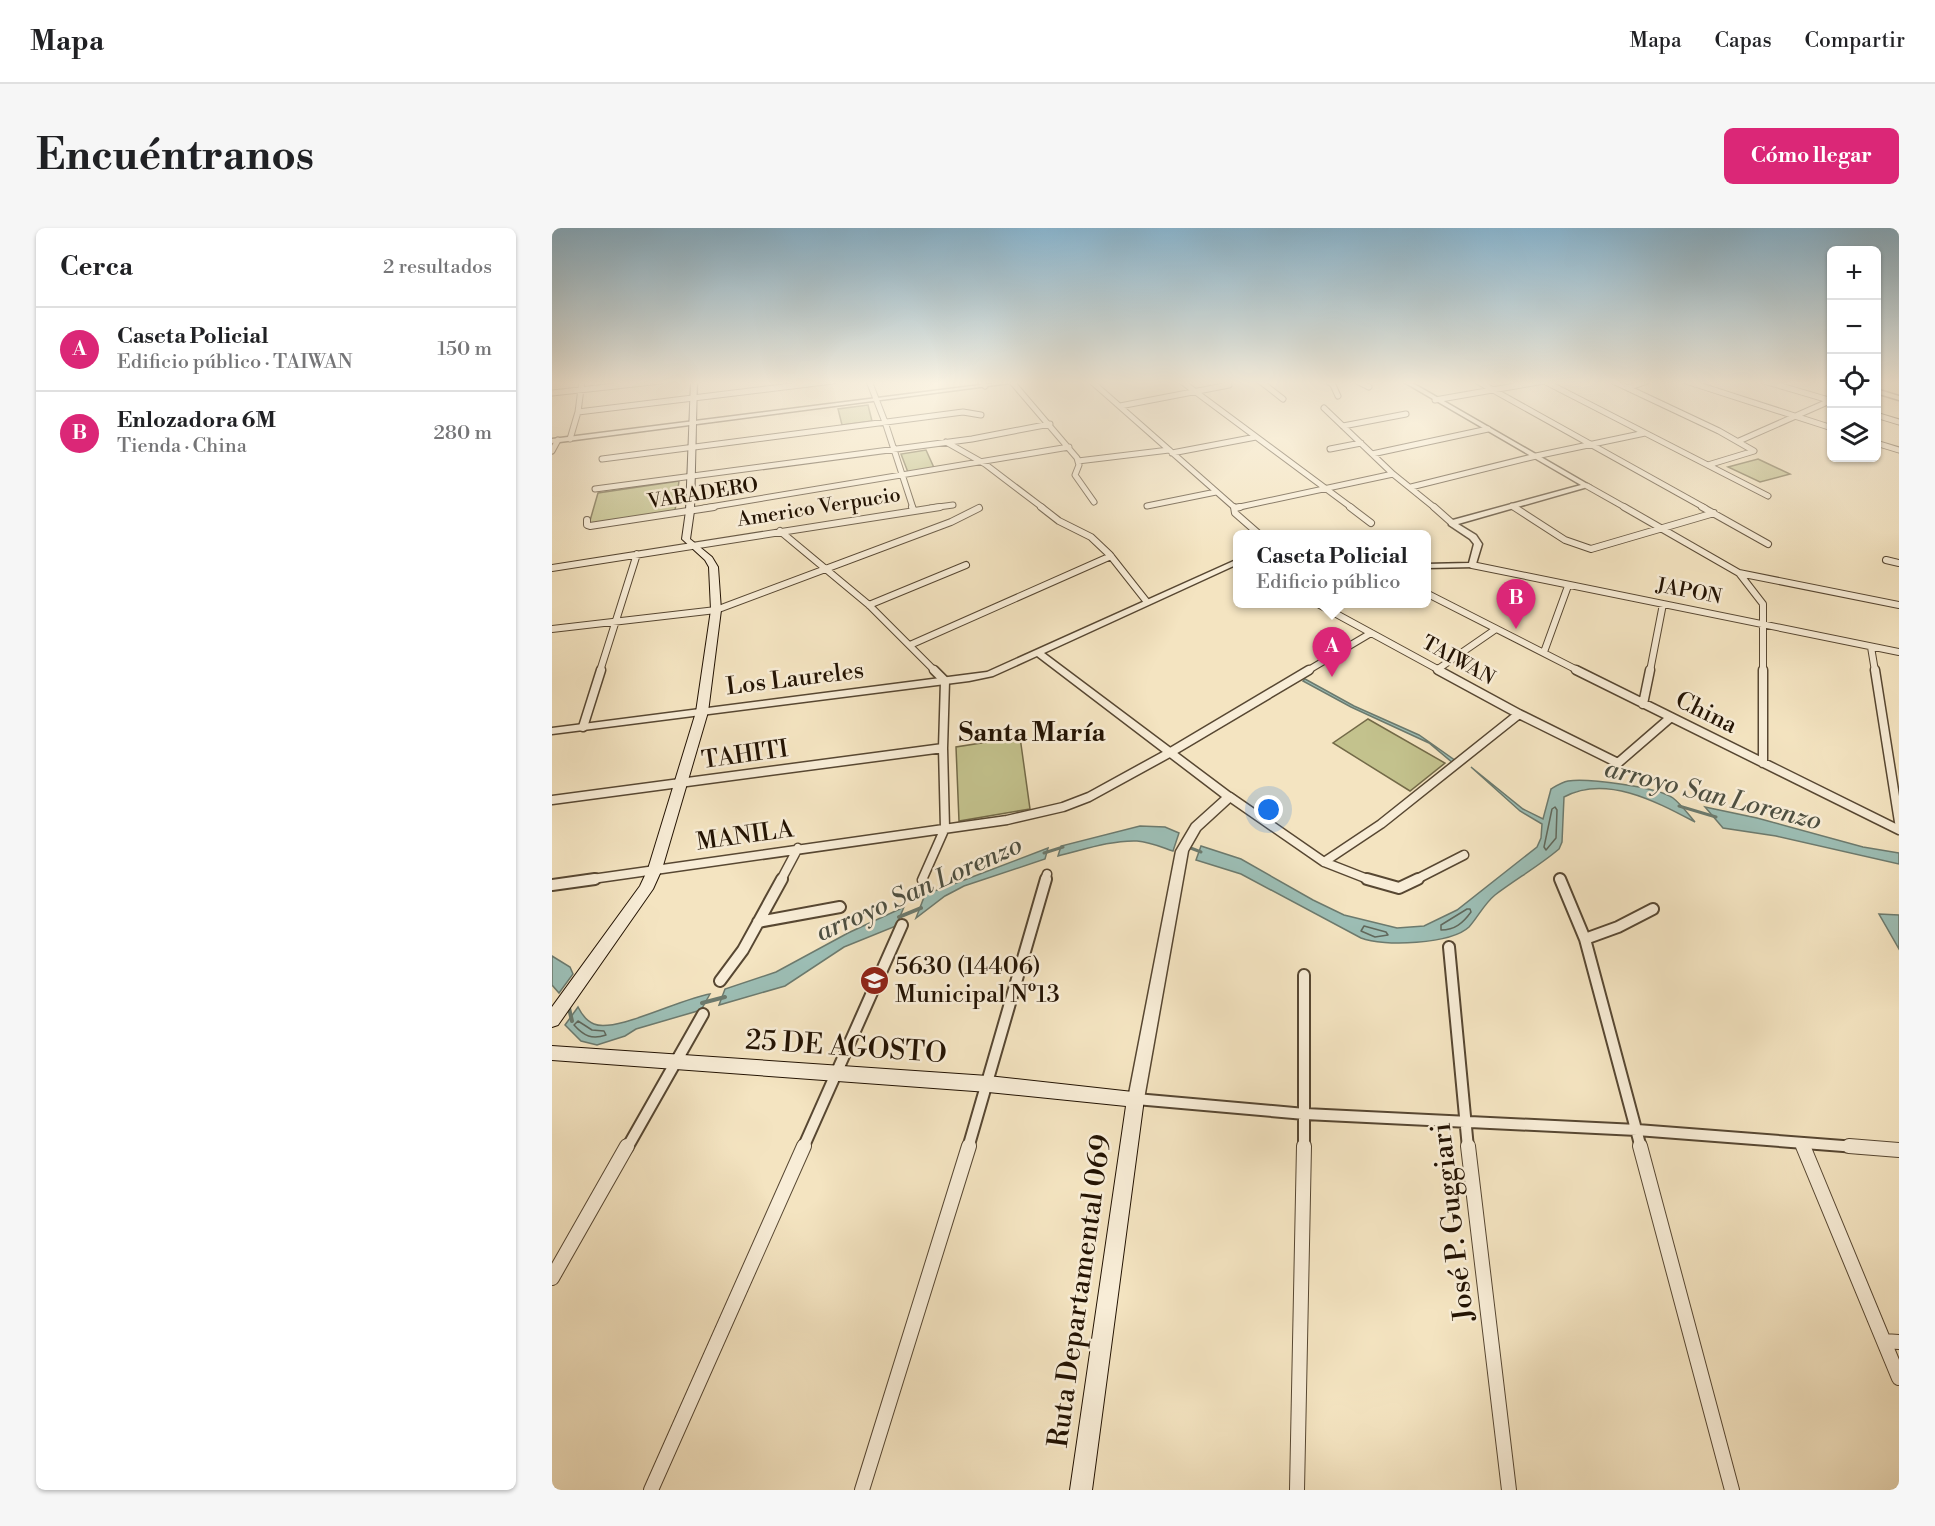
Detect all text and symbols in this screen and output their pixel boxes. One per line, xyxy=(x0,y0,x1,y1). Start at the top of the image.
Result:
text: Mapa xyxy=(30,24,104,59)
text: Mapa xyxy=(1630,28,1682,54)
text: Capas xyxy=(1715,28,1772,54)
text: Compartir xyxy=(1805,28,1905,54)
button: Cómo llegar xyxy=(1724,128,1899,184)
text: Encuéntranos xyxy=(36,130,314,183)
map controls xyxy=(1827,246,1881,462)
button: + xyxy=(1827,246,1881,300)
text: Cerca xyxy=(60,251,133,283)
text: 2 resultados xyxy=(383,255,492,280)
button: − xyxy=(1827,300,1881,354)
text: Caseta Policial xyxy=(117,323,269,350)
text: A xyxy=(72,337,87,362)
text: 150 m xyxy=(437,337,492,362)
text: Edificio público · TAIWAN xyxy=(117,350,353,375)
button: locate xyxy=(1827,354,1881,408)
text: Enlozadora 6M xyxy=(117,407,276,434)
button: layers xyxy=(1827,408,1881,462)
text: B xyxy=(72,421,87,446)
text: 280 m xyxy=(433,421,492,446)
text: Tienda · China xyxy=(117,434,247,459)
street label: VARADERO xyxy=(645,473,760,515)
street label: Americo Verpucio xyxy=(734,483,903,533)
popup xyxy=(1233,530,1431,608)
text: Caseta Policial xyxy=(1256,543,1408,570)
text: Edificio público xyxy=(1256,570,1401,595)
street label: JAPON xyxy=(1653,573,1724,611)
pin: B xyxy=(1496,580,1536,629)
pin: A xyxy=(1312,628,1352,677)
street label: TAIWAN xyxy=(1417,631,1499,691)
street label: Los Laureles xyxy=(724,656,866,702)
street label: China xyxy=(1670,685,1743,741)
district label: Santa María xyxy=(958,717,1106,749)
street label: TAHITI xyxy=(700,734,790,776)
water label: arroyo San Lorenzo xyxy=(1601,753,1825,837)
your location xyxy=(1254,795,1283,824)
street label: MANILA xyxy=(694,814,796,858)
water label: arroyo San Lorenzo xyxy=(811,829,1027,949)
place label: 5630 (14406) Municipal Nº13 xyxy=(895,952,1060,1010)
school or university icon: 5630 (14406) Municipal Nº13 xyxy=(858,965,890,997)
street label: 25 DE AGOSTO xyxy=(744,1023,948,1071)
street label: José P. Guggiari xyxy=(1423,1121,1483,1324)
street label: Ruta Departamental 069 xyxy=(1041,1132,1119,1450)

